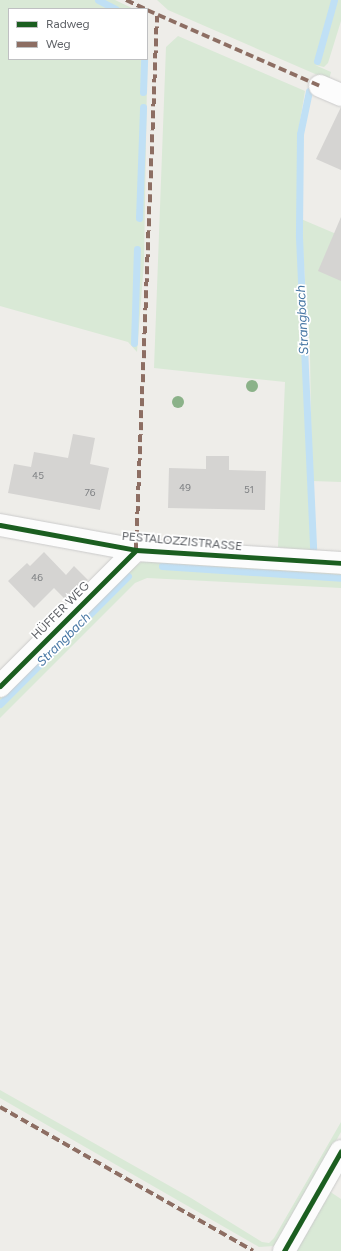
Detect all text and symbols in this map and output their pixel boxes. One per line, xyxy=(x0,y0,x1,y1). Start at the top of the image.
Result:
legend xyxy=(8,8,148,60)
text: Radweg xyxy=(46,17,90,31)
text: Weg xyxy=(46,37,71,51)
water label: Strangbach xyxy=(293,285,313,355)
house number: 45 xyxy=(32,470,44,482)
house number: 49 xyxy=(179,482,191,494)
house number: 51 xyxy=(244,484,254,496)
house number: 76 xyxy=(84,487,96,499)
street label: PESTALOZZISTRASSE xyxy=(121,530,243,554)
house number: 46 xyxy=(31,572,43,584)
street label: HÜFFER WEG xyxy=(29,579,93,643)
water label: Strangbach xyxy=(34,610,94,670)

